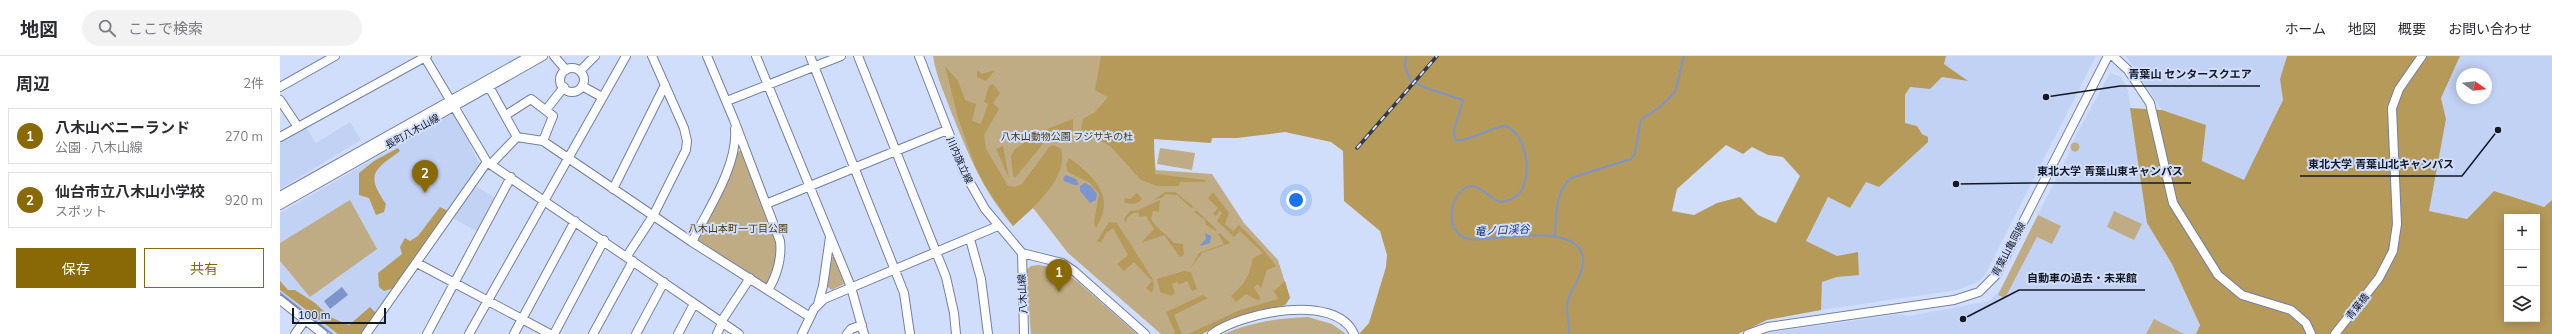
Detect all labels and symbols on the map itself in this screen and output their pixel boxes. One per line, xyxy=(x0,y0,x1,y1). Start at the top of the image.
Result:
callout: 青葉山 センタースクエア xyxy=(2120,63,2260,86)
text: 青葉山 センタースクエア xyxy=(2128,67,2252,81)
north arrow xyxy=(2456,68,2492,104)
street label: 長町八木山線 xyxy=(383,111,442,152)
park label: 八木山動物公園 フジサキの杜 xyxy=(1001,130,1133,143)
street label: 川内旗立線 xyxy=(943,135,976,186)
callout: 東北大学 青葉山北キャンパス xyxy=(2300,153,2462,176)
text: 東北大学 青葉山北キャンパス xyxy=(2308,157,2454,171)
pin: 2 xyxy=(412,160,438,193)
callout: 東北大学 青葉山東キャンパス xyxy=(2029,160,2191,183)
text: 東北大学 青葉山東キャンパス xyxy=(2037,164,2183,178)
your location xyxy=(1286,190,1306,210)
street label: 青葉山亀岡線 xyxy=(1989,220,2028,279)
park label: 八木山本町一丁目公園 xyxy=(688,222,788,235)
water label: 竜ノ口渓谷 xyxy=(1474,222,1531,238)
pin: 1 xyxy=(1046,259,1072,292)
callout: 自動車の過去・未来館 xyxy=(2019,267,2145,290)
text: 自動車の過去・未来館 xyxy=(2027,271,2137,285)
street label: 八木山線 xyxy=(1015,274,1030,314)
street label: 青葉橋 xyxy=(2343,291,2372,322)
scale bar xyxy=(292,306,386,325)

